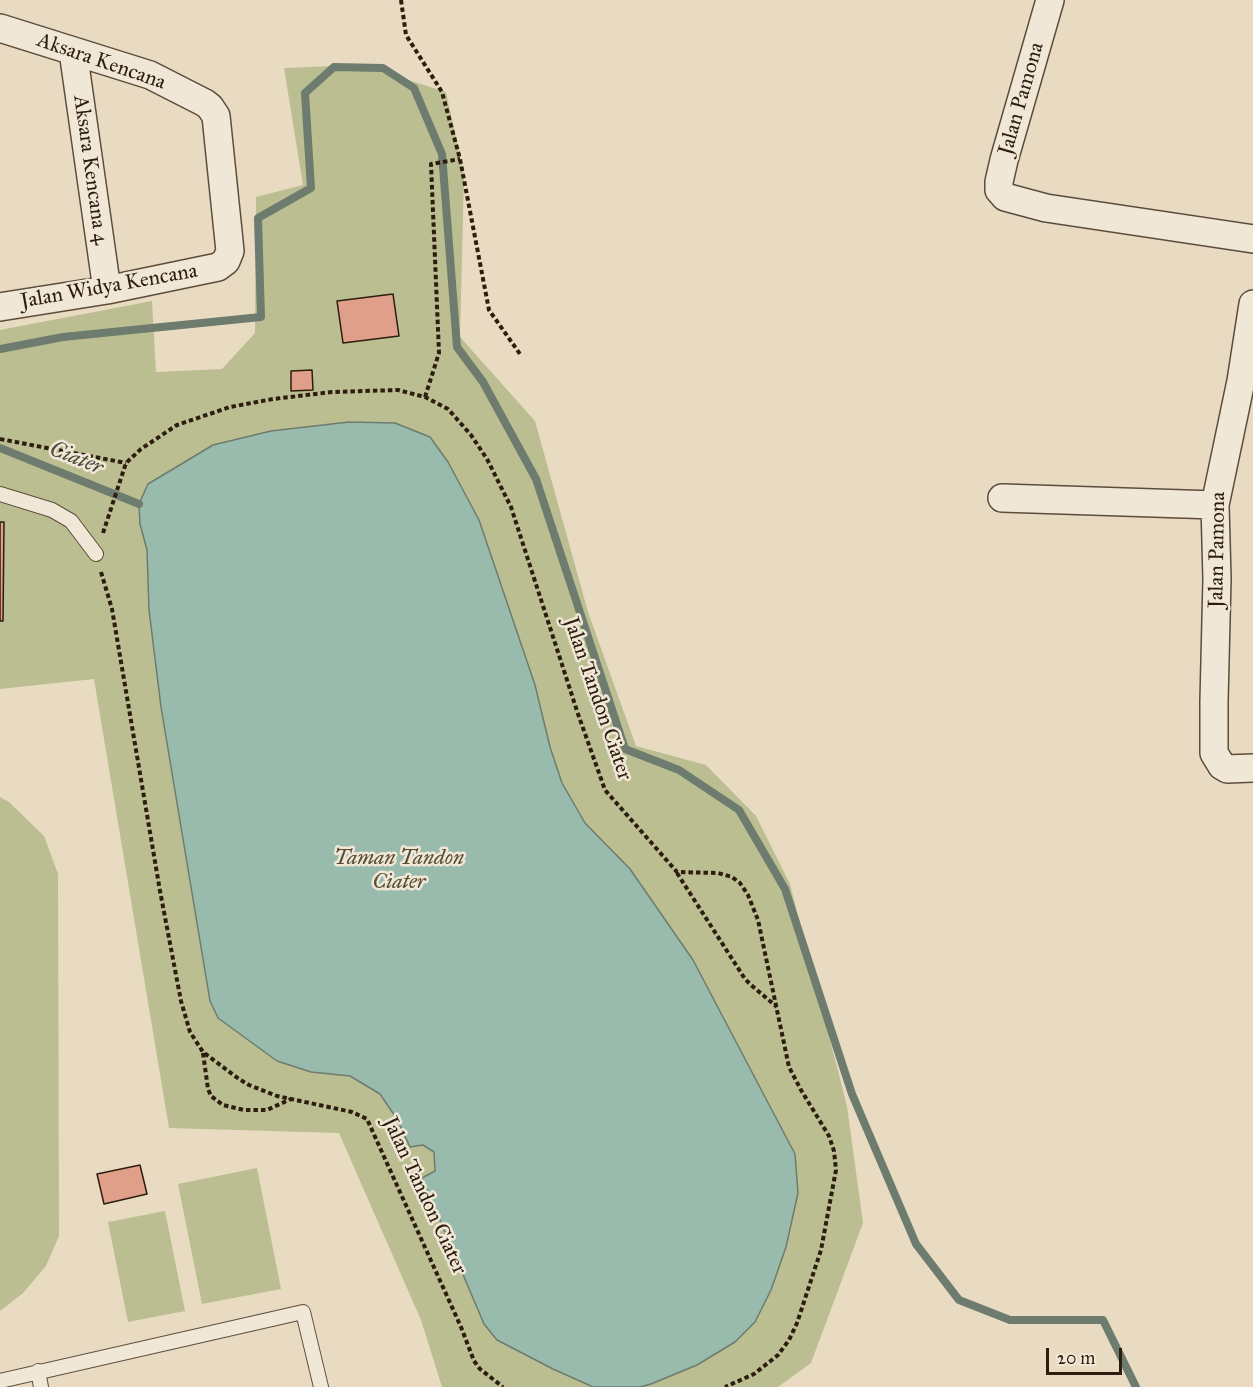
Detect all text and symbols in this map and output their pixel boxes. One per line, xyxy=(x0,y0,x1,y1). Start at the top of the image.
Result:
street label: Aksara Kencana xyxy=(33,28,169,96)
street label: Jalan Pamona xyxy=(994,40,1050,158)
street label: Aksara Kencana 4 xyxy=(67,94,113,246)
street label: Jalan Widya Kencana xyxy=(19,259,199,315)
water label: Ciater xyxy=(45,436,107,482)
street label: Jalan Pamona xyxy=(1204,492,1232,608)
street label: Jalan Tandon Ciater xyxy=(557,614,637,784)
park label: Taman Tandon Ciater xyxy=(334,846,464,896)
street label: Jalan Tandon Ciater xyxy=(376,1113,472,1279)
scale bar xyxy=(1049,1336,1126,1374)
text: 20 m xyxy=(1057,1347,1095,1369)

